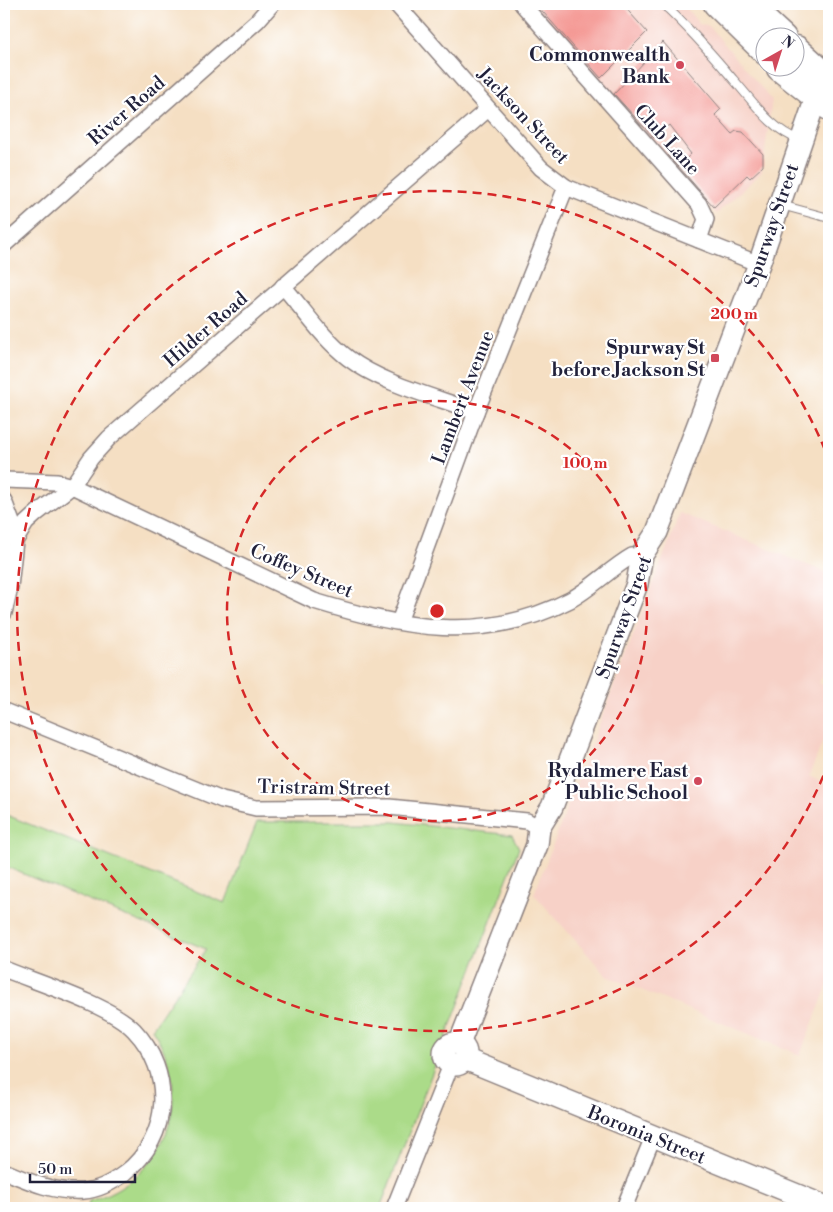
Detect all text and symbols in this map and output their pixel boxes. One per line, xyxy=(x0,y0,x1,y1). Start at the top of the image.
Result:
north arrow xyxy=(756,28,806,78)
text: N xyxy=(778,32,798,53)
place label: Commonwealth Bank xyxy=(529,43,670,89)
marker: Commonwealth Bank xyxy=(674,59,686,71)
street label: Jackson Street xyxy=(472,61,574,169)
street label: River Road xyxy=(83,71,170,151)
street label: Club Lane xyxy=(629,99,705,180)
street label: Spurway Street xyxy=(740,160,804,290)
street label: Hilder Road xyxy=(159,287,253,373)
text: 200 m xyxy=(710,305,758,324)
street label: Lambert Avenue xyxy=(426,327,499,468)
place label: Spurway St before Jackson St xyxy=(551,336,705,382)
marker: Spurway St before Jackson St xyxy=(709,352,721,364)
text: 100 m xyxy=(563,454,608,473)
street label: Coffey Street xyxy=(246,538,357,603)
street label: Spurway Street xyxy=(591,552,657,682)
centre of rings xyxy=(428,602,446,620)
place label: Rydalmere East Public School xyxy=(548,759,688,805)
street label: Tristram Street xyxy=(258,775,391,801)
marker: Rydalmere East Public School xyxy=(692,775,704,787)
street label: Boronia Street xyxy=(583,1100,710,1170)
scale bar xyxy=(30,1152,135,1184)
text: 50 m xyxy=(38,1160,72,1179)

